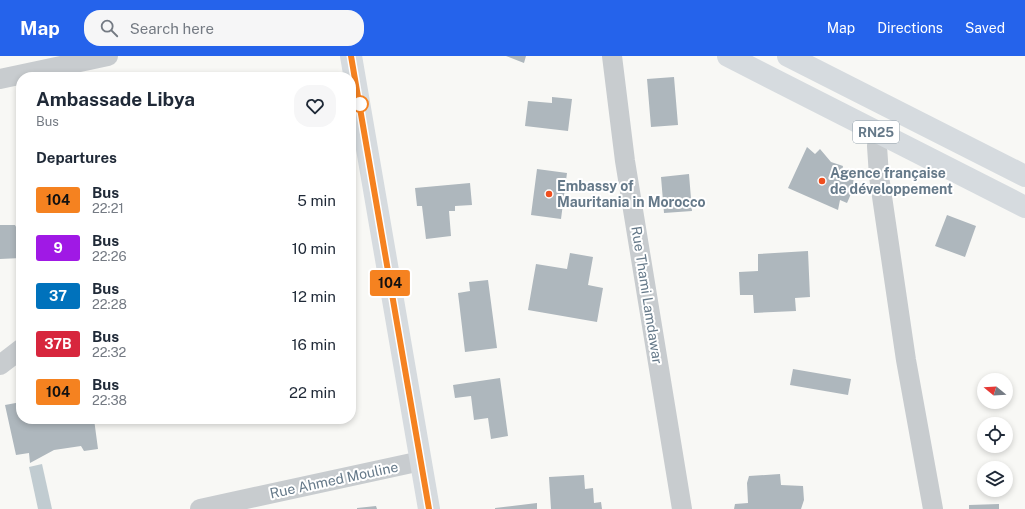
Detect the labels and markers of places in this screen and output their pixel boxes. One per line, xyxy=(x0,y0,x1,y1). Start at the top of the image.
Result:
unlabelled marker xyxy=(351,95,369,113)
place label: Agence française de développement xyxy=(830,165,953,197)
marker: Agence française de développement xyxy=(817,176,827,186)
place label: Embassy of Mauritania in Morocco xyxy=(557,178,706,210)
marker: Embassy of Mauritania in Morocco xyxy=(544,189,554,199)

